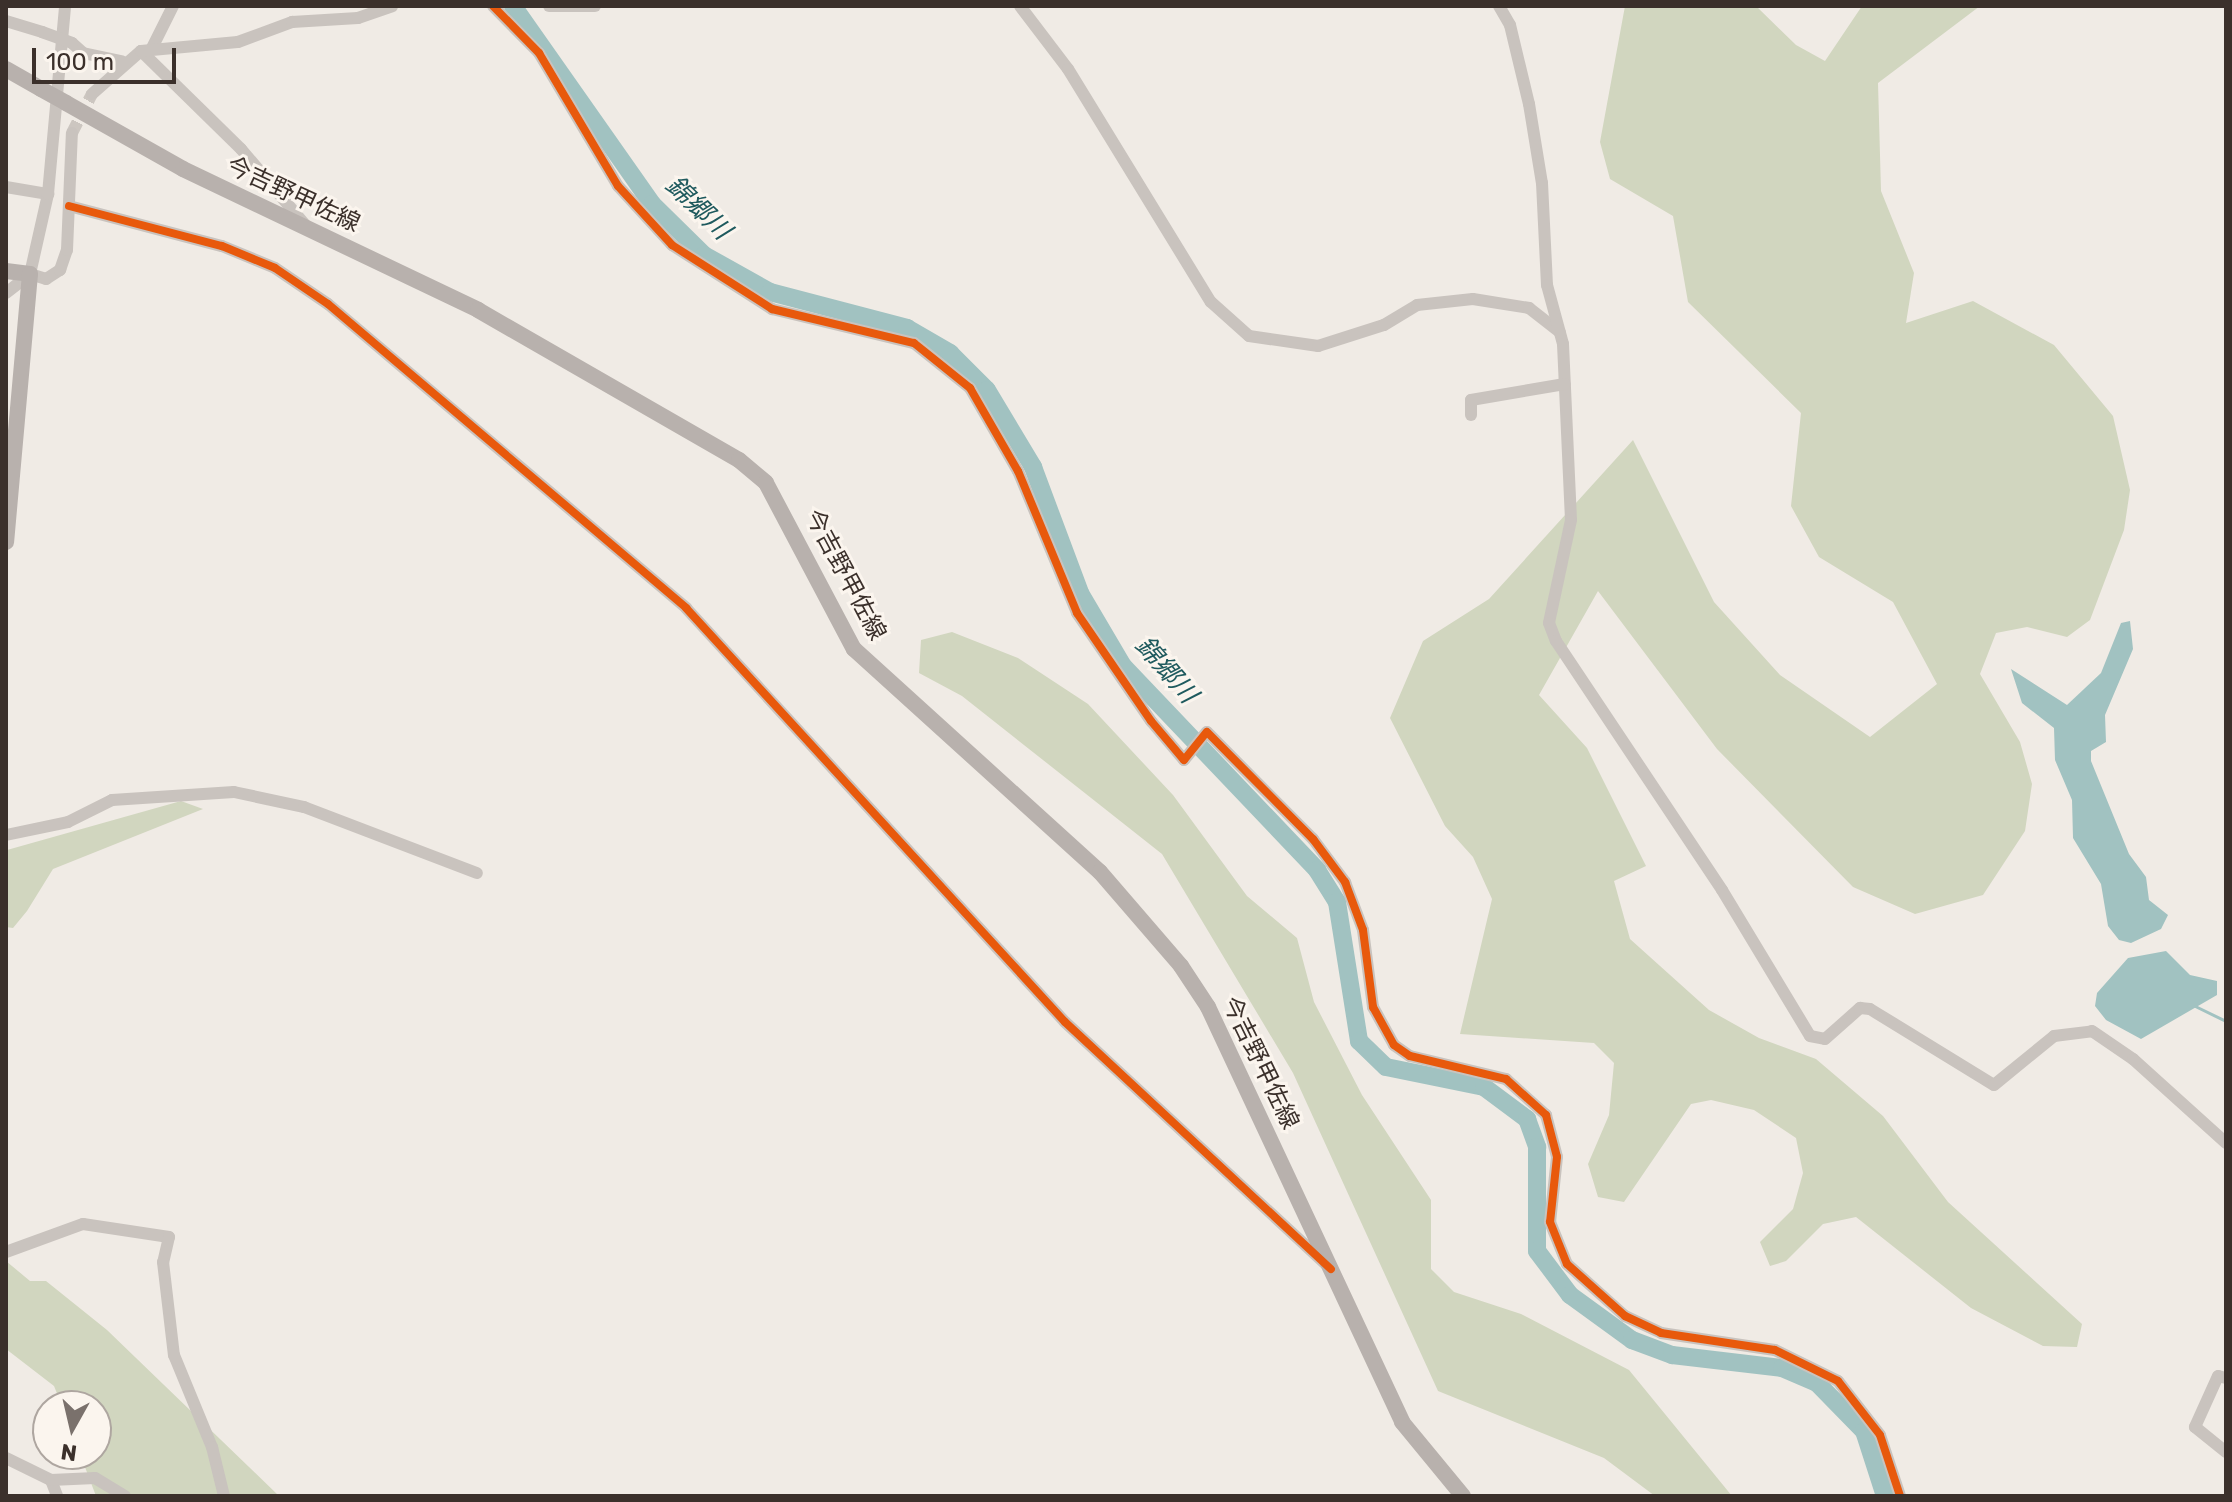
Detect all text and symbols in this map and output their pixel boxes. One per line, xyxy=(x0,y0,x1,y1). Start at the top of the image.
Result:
scale bar xyxy=(36,32,180,82)
text: 100 m xyxy=(46,48,114,76)
street label: 今吉野甲佐線 xyxy=(222,152,364,238)
water label: 錦郷川 xyxy=(659,170,737,246)
street label: 今吉野甲佐線 xyxy=(798,505,892,645)
water label: 錦郷川 xyxy=(1129,630,1203,710)
street label: 今吉野甲佐線 xyxy=(1215,992,1305,1134)
north arrow xyxy=(32,1390,112,1470)
text: N xyxy=(59,1438,79,1467)

